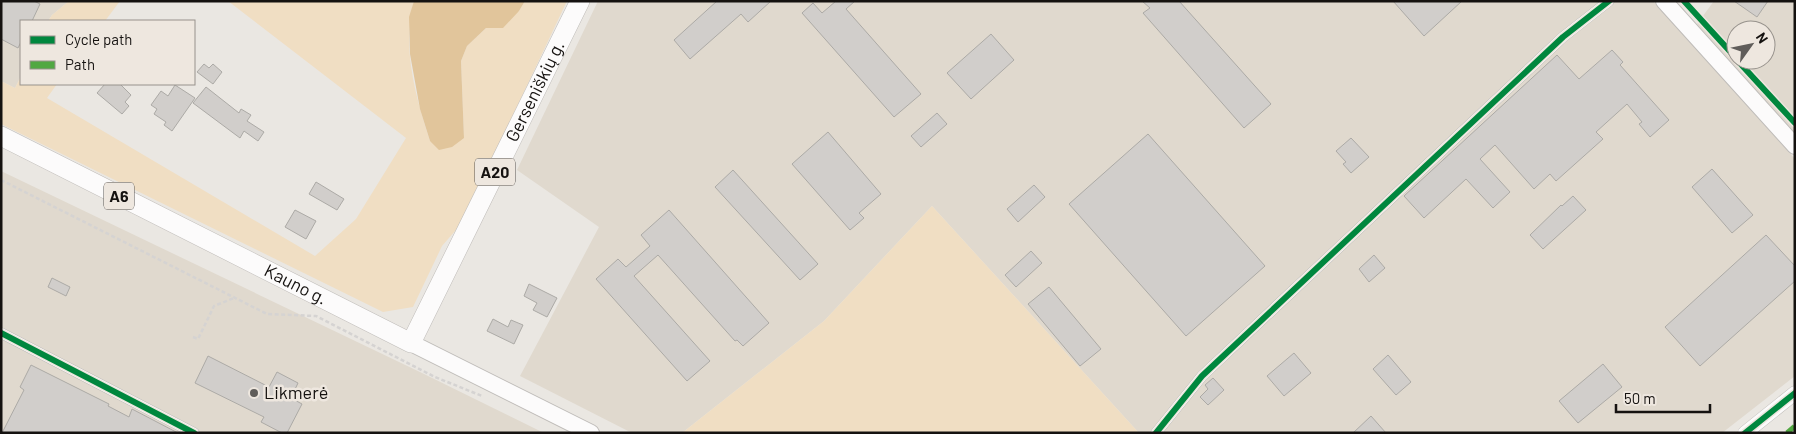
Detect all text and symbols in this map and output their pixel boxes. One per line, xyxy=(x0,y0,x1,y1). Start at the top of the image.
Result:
legend xyxy=(20,20,195,85)
north arrow xyxy=(1726,20,1776,70)
text: N xyxy=(1753,29,1772,46)
text: Cycle path xyxy=(65,30,132,48)
street label: Gerseniškių g. xyxy=(500,37,569,145)
text: Path xyxy=(65,55,95,73)
road number: A20 xyxy=(475,158,515,186)
road number: A6 xyxy=(104,182,134,210)
street label: Kauno g. xyxy=(261,259,331,309)
place label: Likmerė xyxy=(264,381,328,403)
scale bar xyxy=(1616,382,1710,414)
marker: Likmerė xyxy=(248,387,260,399)
text: 50 m xyxy=(1624,389,1656,407)

